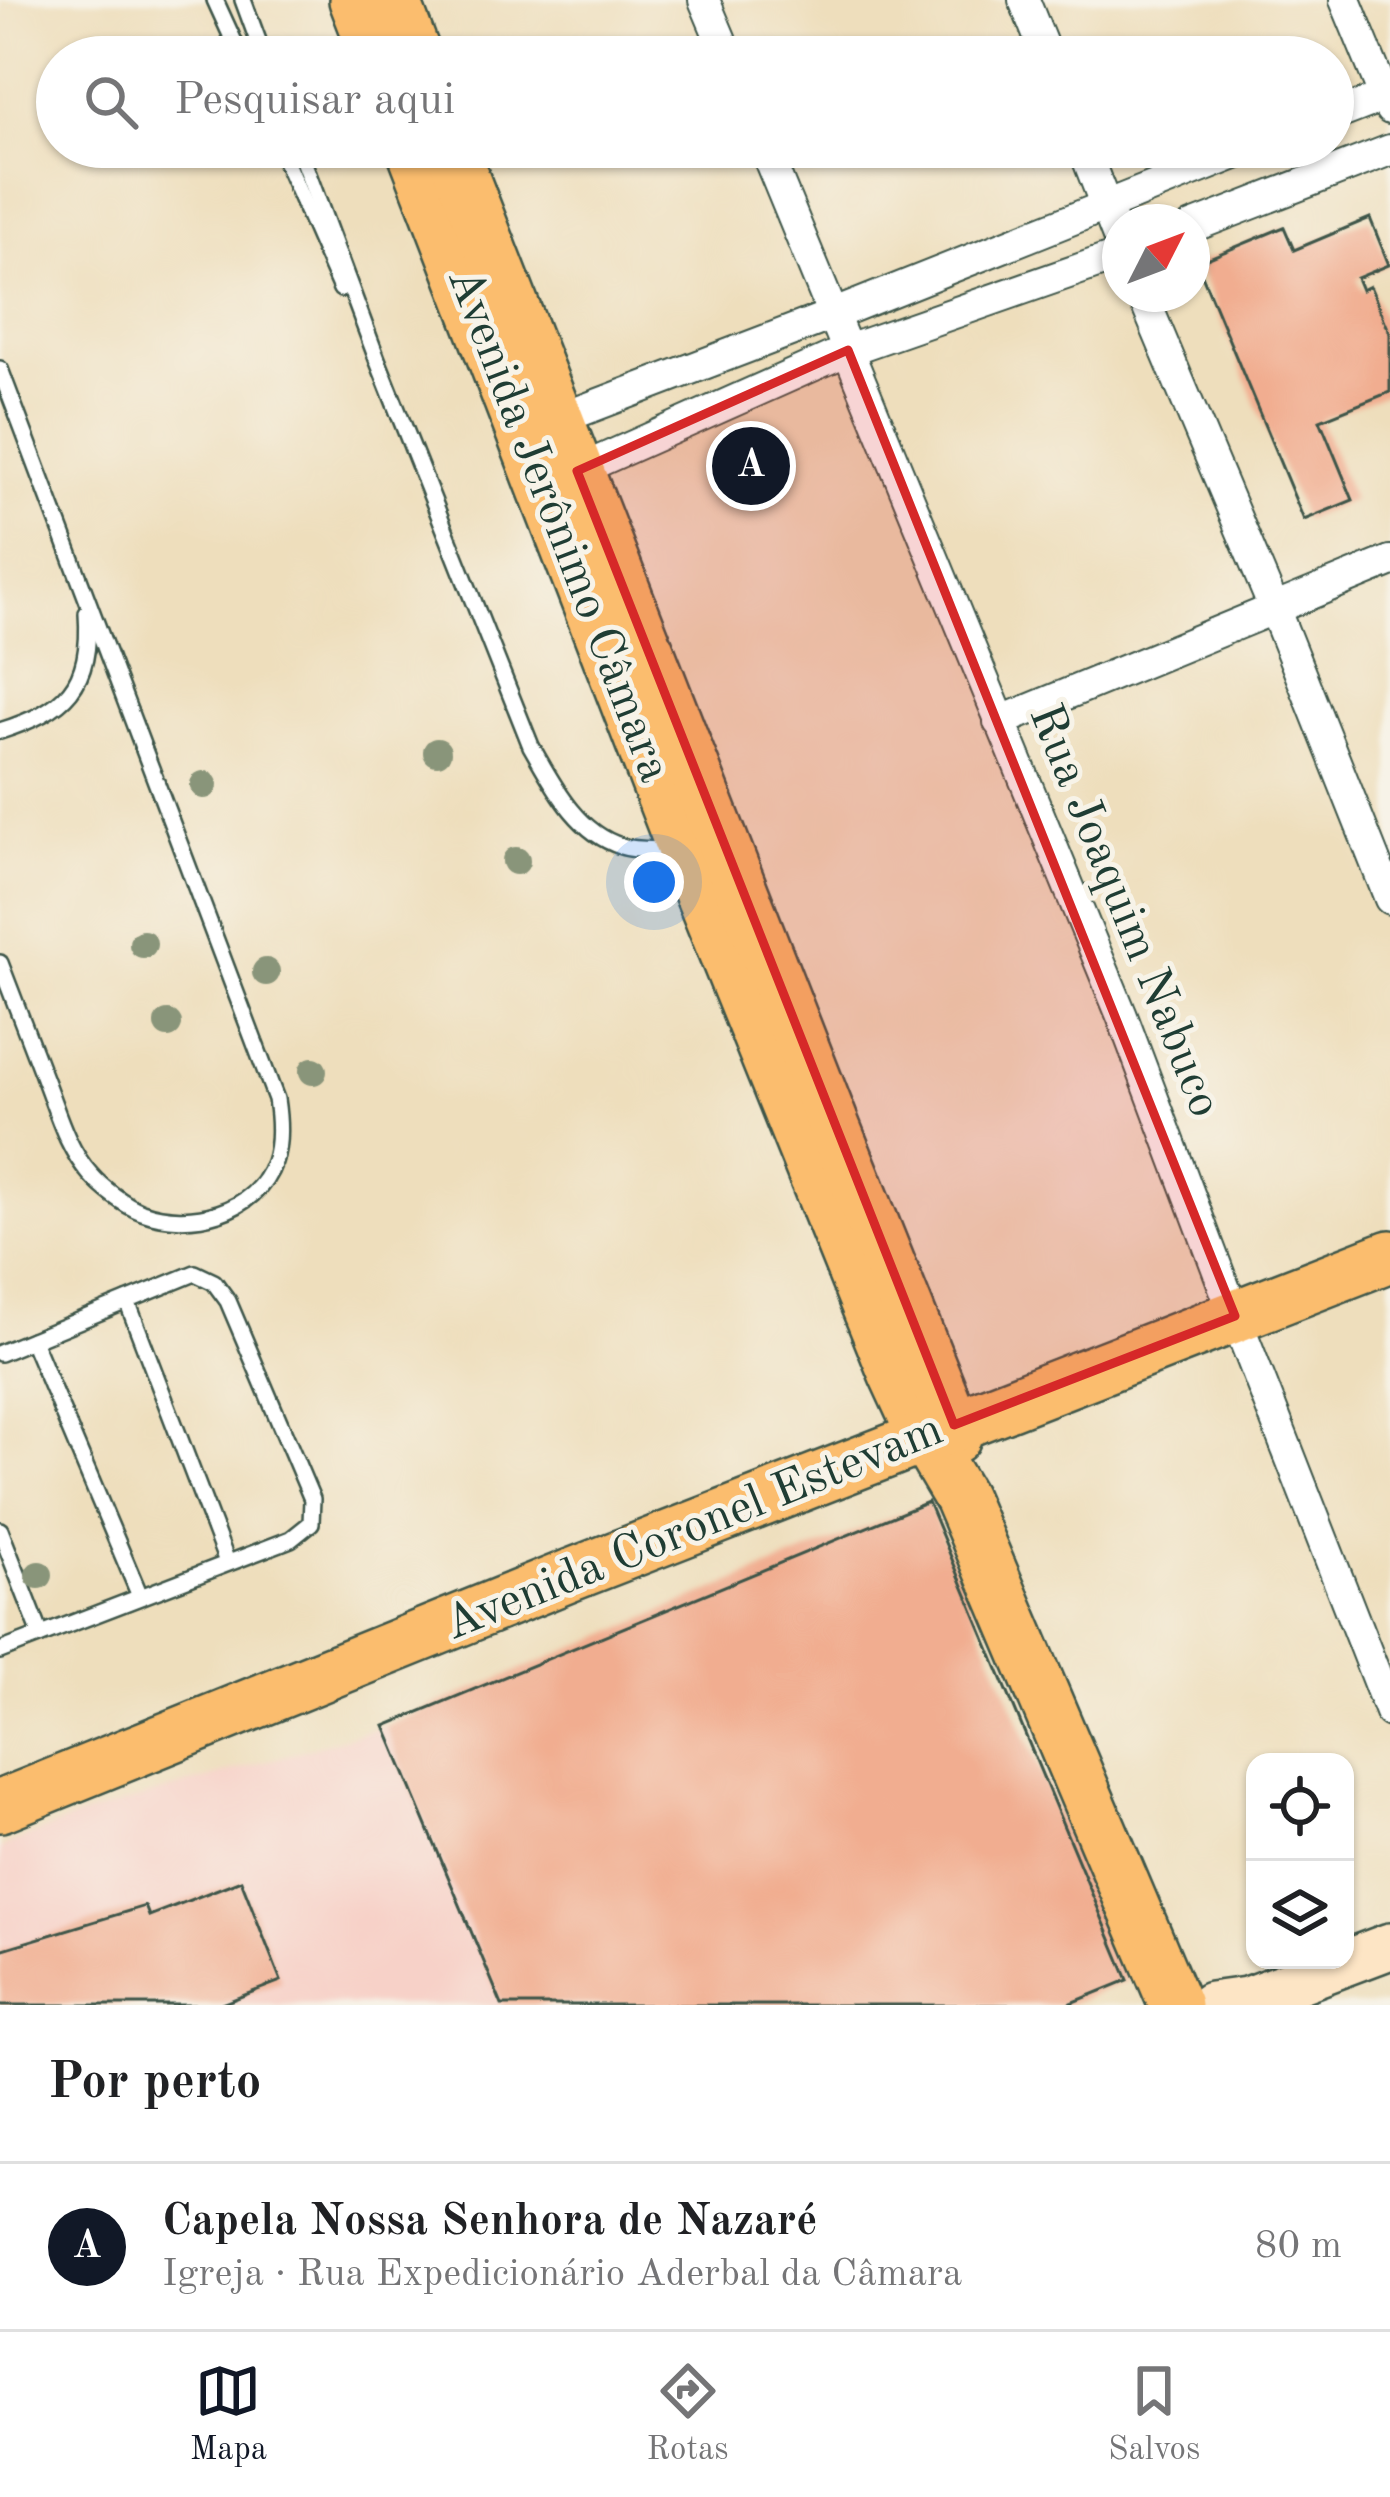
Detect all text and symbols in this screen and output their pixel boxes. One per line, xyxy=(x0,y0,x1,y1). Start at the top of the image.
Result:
search box xyxy=(36,36,1354,168)
icon: search xyxy=(78,69,144,135)
text: Pesquisar aqui xyxy=(174,79,455,124)
north arrow xyxy=(1102,204,1210,312)
street label: Avenida Jerônimo Câmara xyxy=(438,261,678,789)
pin: A xyxy=(712,421,790,511)
street label: Rua Joaquim Nabuco xyxy=(1019,698,1229,1124)
your location xyxy=(624,852,684,912)
street label: Avenida Coronel Estevam xyxy=(438,1406,950,1650)
map controls xyxy=(1246,1753,1354,1969)
button: locate xyxy=(1246,1753,1354,1861)
button: layers xyxy=(1246,1861,1354,1969)
text: Por perto xyxy=(48,2058,262,2109)
text: Capela Nossa Senhora de Nazaré xyxy=(162,2200,817,2245)
text: A xyxy=(72,2227,102,2266)
text: 80 m xyxy=(1255,2227,1342,2266)
text: Igreja · Rua Expedicionário Aderbal da Câmara xyxy=(162,2255,962,2294)
tab: Mapa xyxy=(190,2358,267,2471)
tab: Rotas xyxy=(646,2358,729,2471)
tab: Salvos xyxy=(1108,2358,1200,2471)

